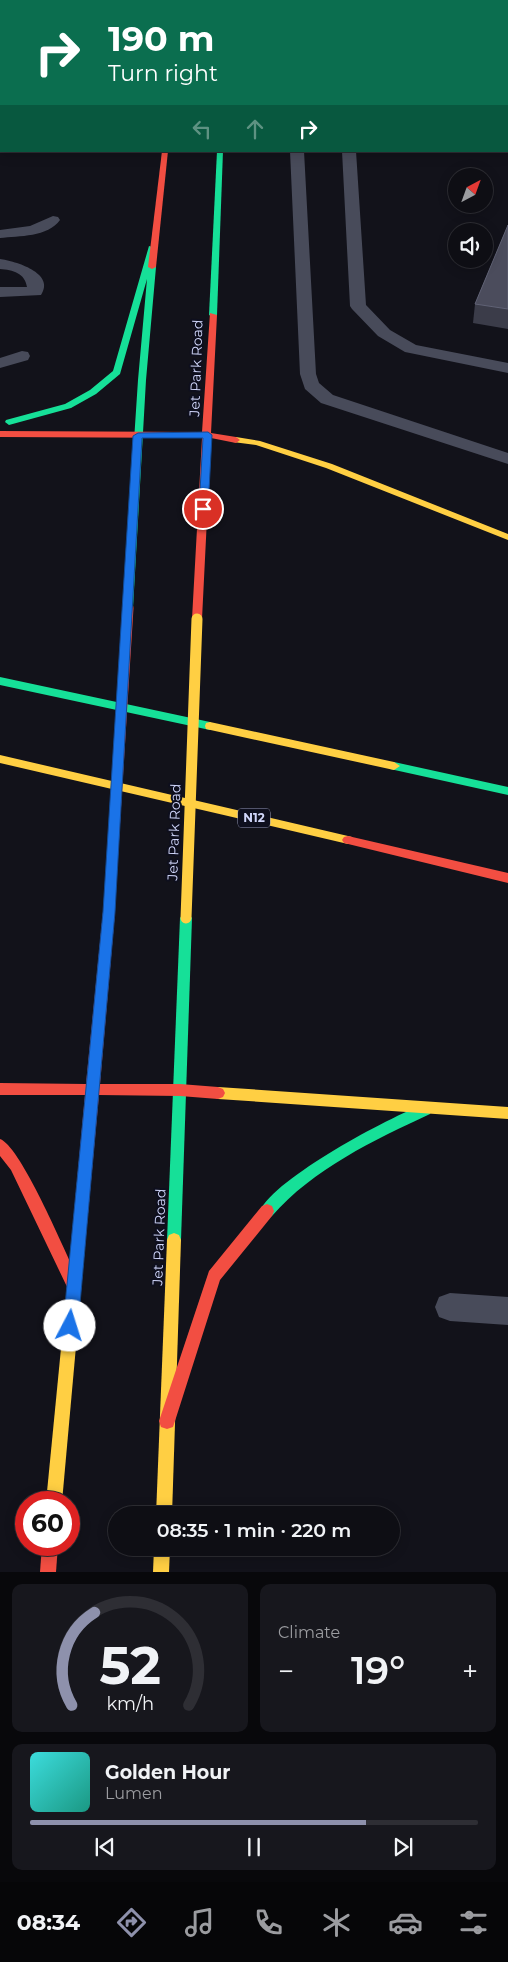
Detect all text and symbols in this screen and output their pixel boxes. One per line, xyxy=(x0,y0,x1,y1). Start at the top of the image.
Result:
text: 190 m xyxy=(108,17,214,60)
icon: right xyxy=(25,20,90,85)
text: Turn right xyxy=(108,60,218,87)
icon: left xyxy=(188,115,216,143)
icon: ahead xyxy=(241,115,269,143)
icon: right xyxy=(294,115,322,143)
north arrow xyxy=(448,168,492,212)
map controls xyxy=(448,168,493,268)
button: sound xyxy=(448,223,493,268)
street label: Jet Park Road xyxy=(185,319,207,418)
pin xyxy=(182,488,224,530)
icon: arrive xyxy=(189,495,217,523)
street label: Jet Park Road xyxy=(163,783,185,882)
road number: N12 xyxy=(238,808,270,828)
street label: Jet Park Road xyxy=(148,1188,170,1287)
position arrow xyxy=(43,1299,95,1351)
speed limit sign: 60 xyxy=(15,1491,80,1556)
text: 08:35 · 1 min · 220 m xyxy=(157,1519,351,1542)
text: Climate xyxy=(278,1623,340,1642)
text: 52 xyxy=(99,1634,161,1697)
text: 19° xyxy=(351,1647,405,1694)
text: − xyxy=(278,1654,294,1688)
text: + xyxy=(462,1654,478,1688)
text: km/h xyxy=(106,1693,154,1714)
text: Golden Hour xyxy=(105,1761,231,1784)
text: Lumen xyxy=(105,1784,163,1803)
icon: previous xyxy=(91,1833,119,1861)
icon: pause xyxy=(240,1833,268,1861)
icon: next xyxy=(389,1833,417,1861)
icon: directions xyxy=(114,1905,149,1940)
icon: music xyxy=(182,1905,217,1940)
icon: phone xyxy=(251,1905,286,1940)
icon: climate xyxy=(319,1905,354,1940)
icon: car xyxy=(388,1905,423,1940)
icon: filters xyxy=(456,1905,491,1940)
text: 08:34 xyxy=(17,1909,80,1936)

